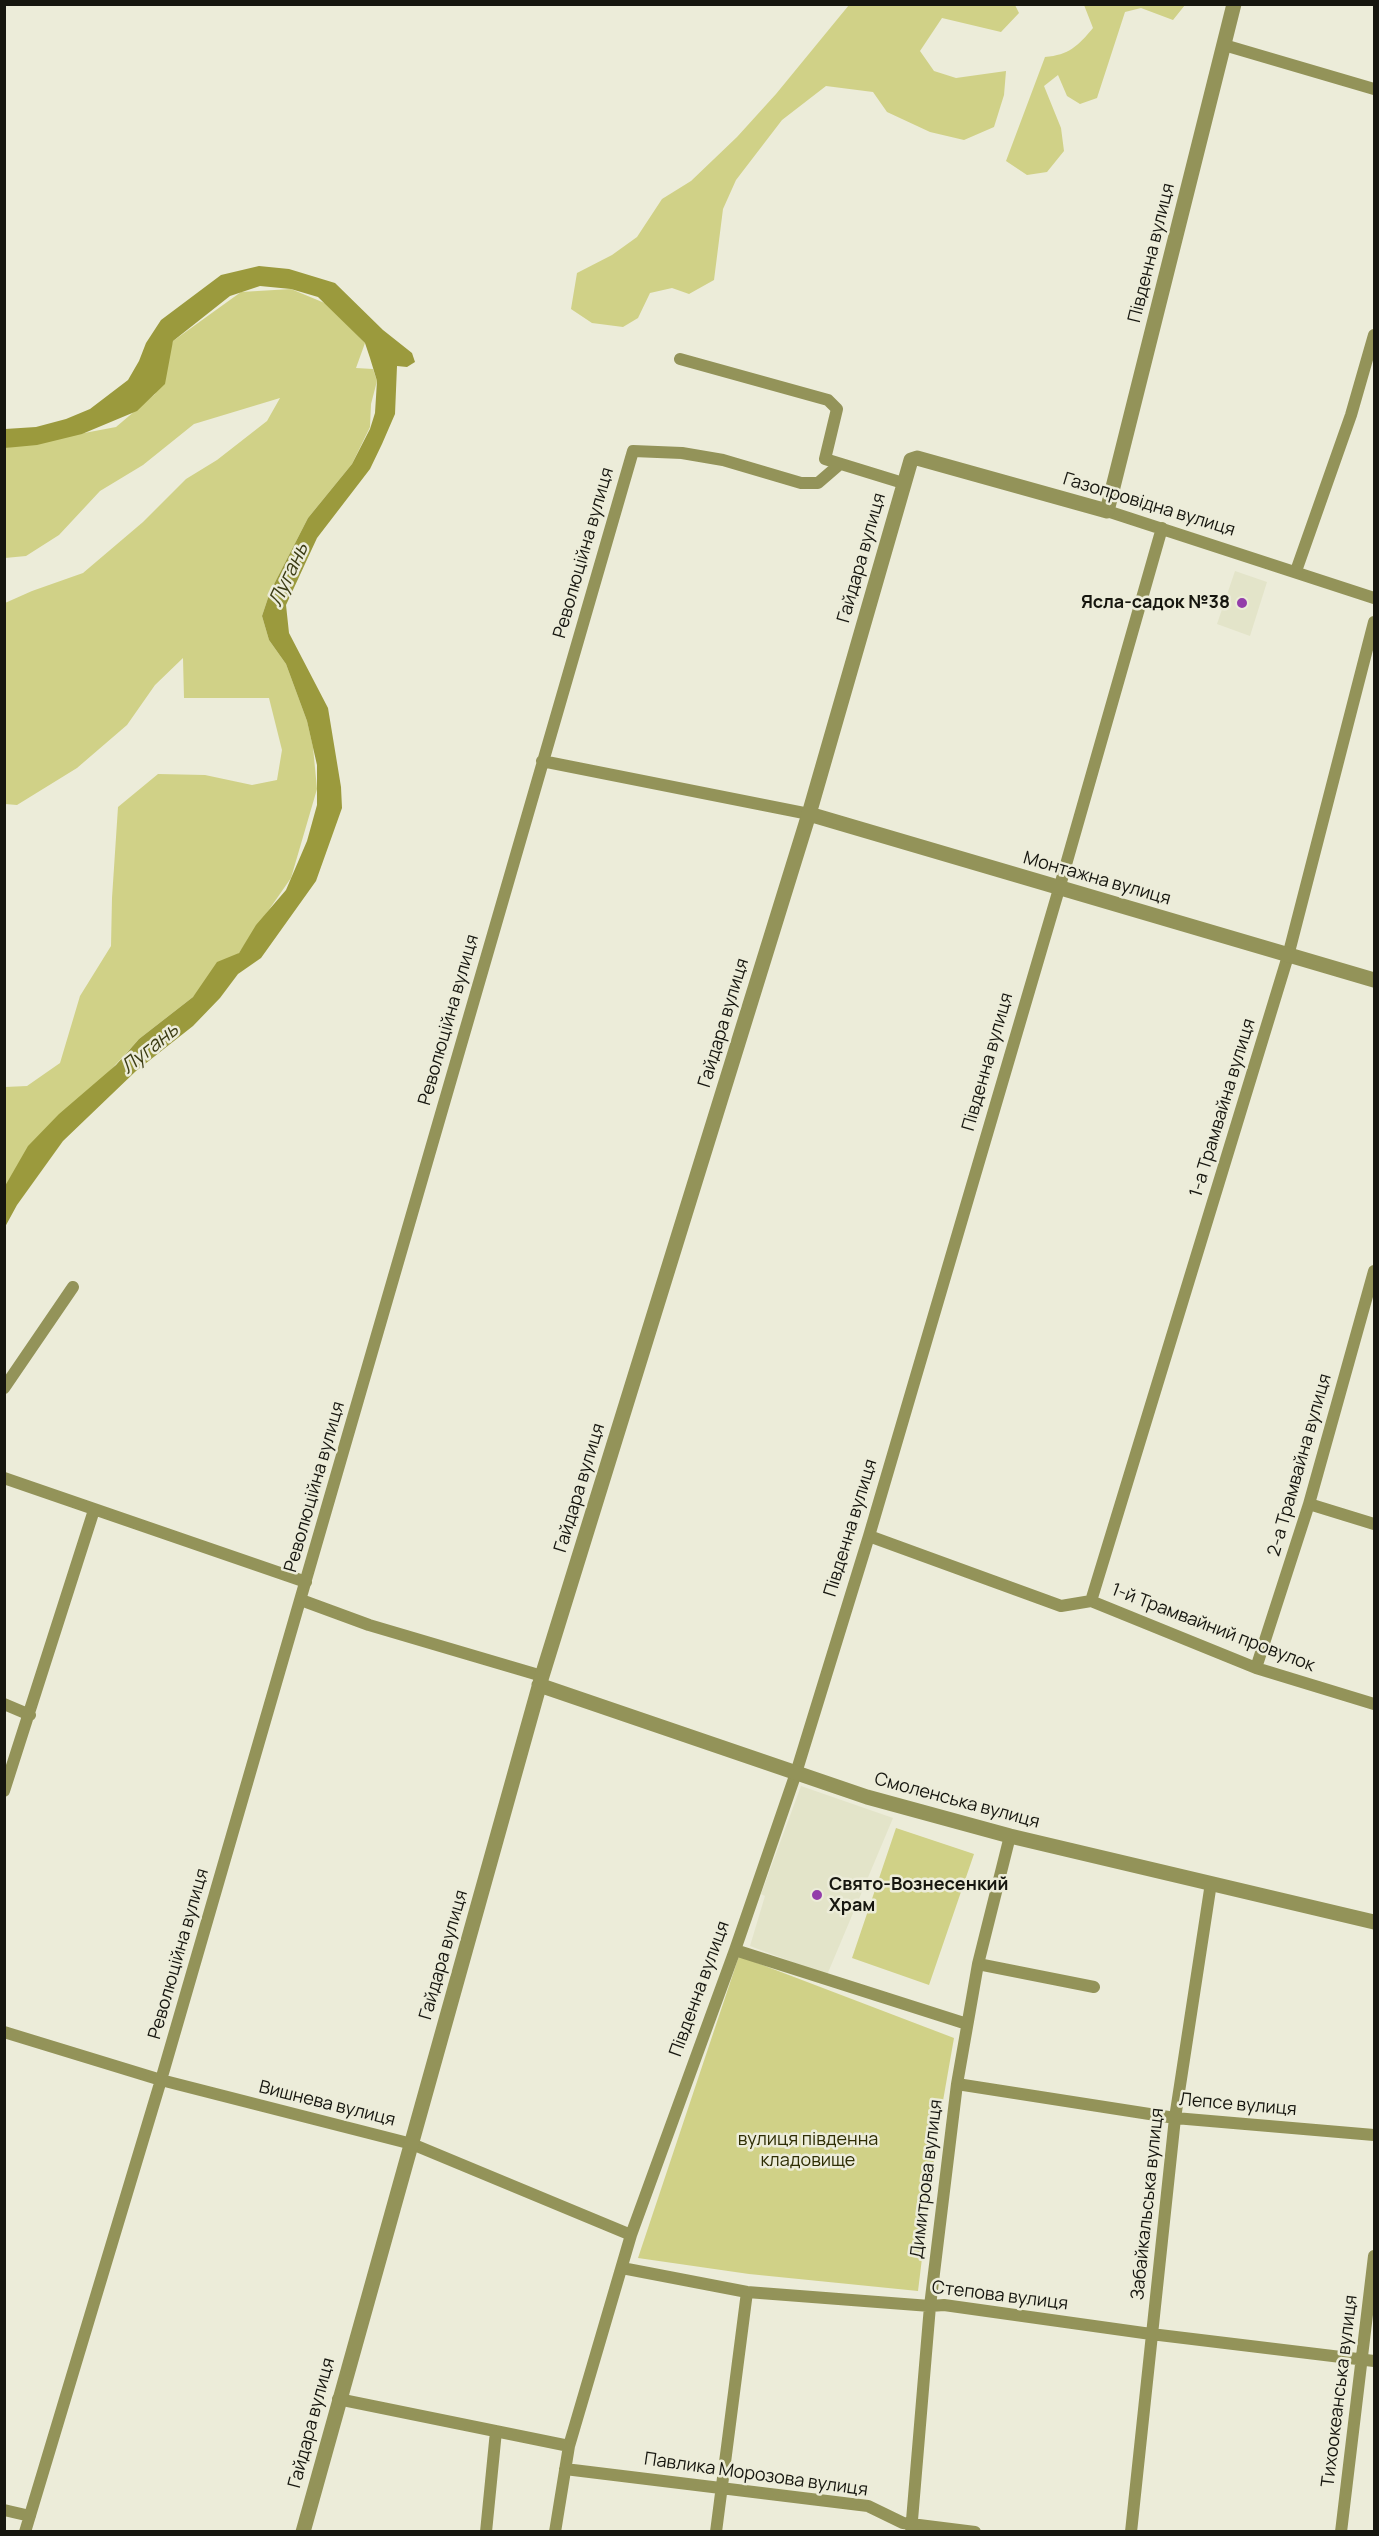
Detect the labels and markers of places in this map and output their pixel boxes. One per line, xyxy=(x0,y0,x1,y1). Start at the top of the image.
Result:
place label: Ясла-садок №38 xyxy=(1081,592,1230,614)
marker: Ясла-садок №38 xyxy=(1235,596,1249,610)
place label: Свято-Вознесенкий Храм xyxy=(829,1874,1008,1916)
marker: Свято-Вознесенкий Храм xyxy=(810,1888,824,1902)

